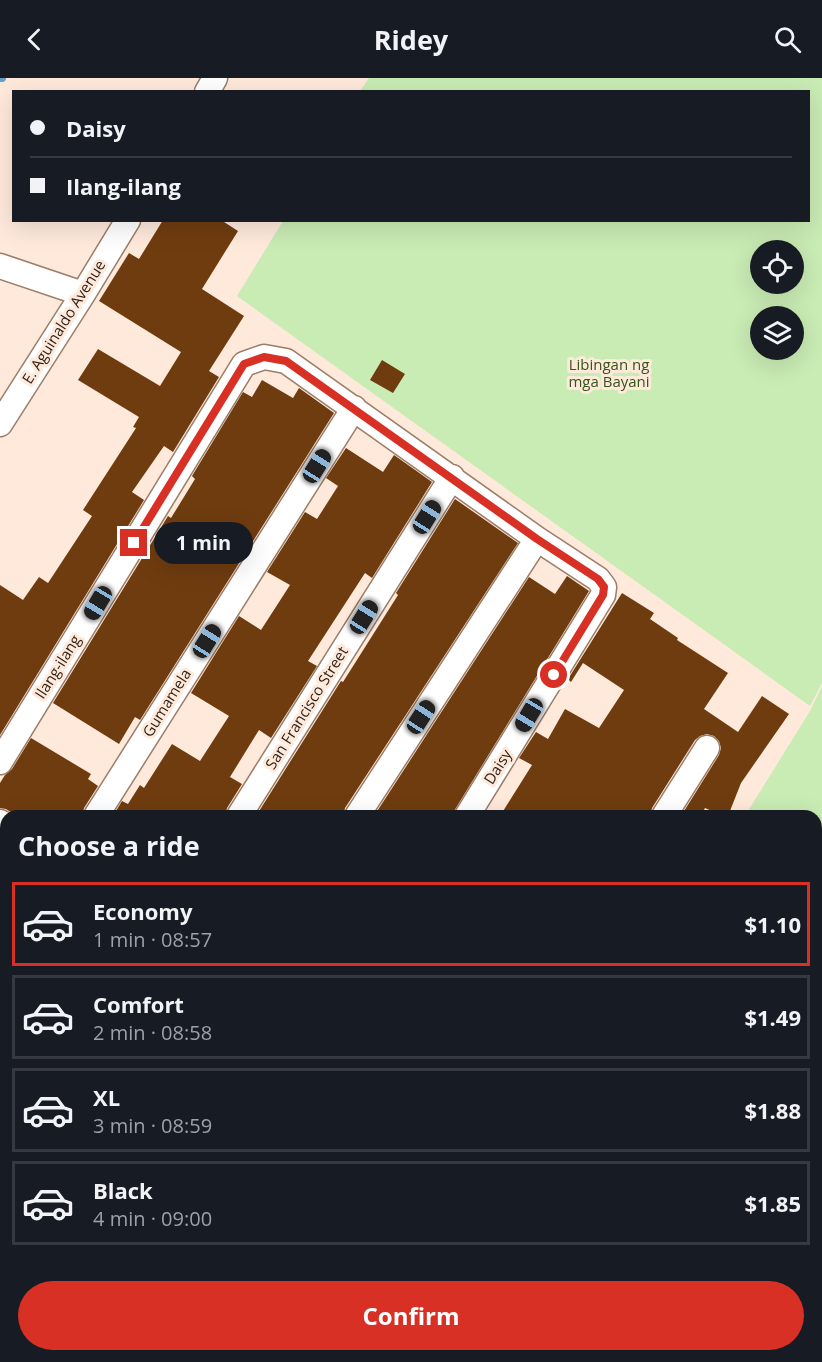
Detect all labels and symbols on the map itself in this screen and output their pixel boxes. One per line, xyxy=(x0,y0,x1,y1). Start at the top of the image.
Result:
street label: E. Aguinaldo Avenue xyxy=(17,256,109,387)
park label: Libingan ng mga Bayani xyxy=(568,354,650,391)
car xyxy=(300,446,334,486)
car xyxy=(410,497,444,537)
callout: 1 min xyxy=(155,522,254,564)
route end xyxy=(120,529,147,556)
car xyxy=(81,583,115,623)
car xyxy=(347,597,381,637)
car xyxy=(190,621,224,661)
street label: Ilang-ilang xyxy=(30,631,85,702)
street label: San Francisco Street xyxy=(260,642,352,773)
route start xyxy=(540,661,567,688)
street label: Gumamela xyxy=(137,665,195,740)
car xyxy=(512,695,546,735)
car xyxy=(404,697,438,737)
street label: Daisy xyxy=(479,745,516,788)

